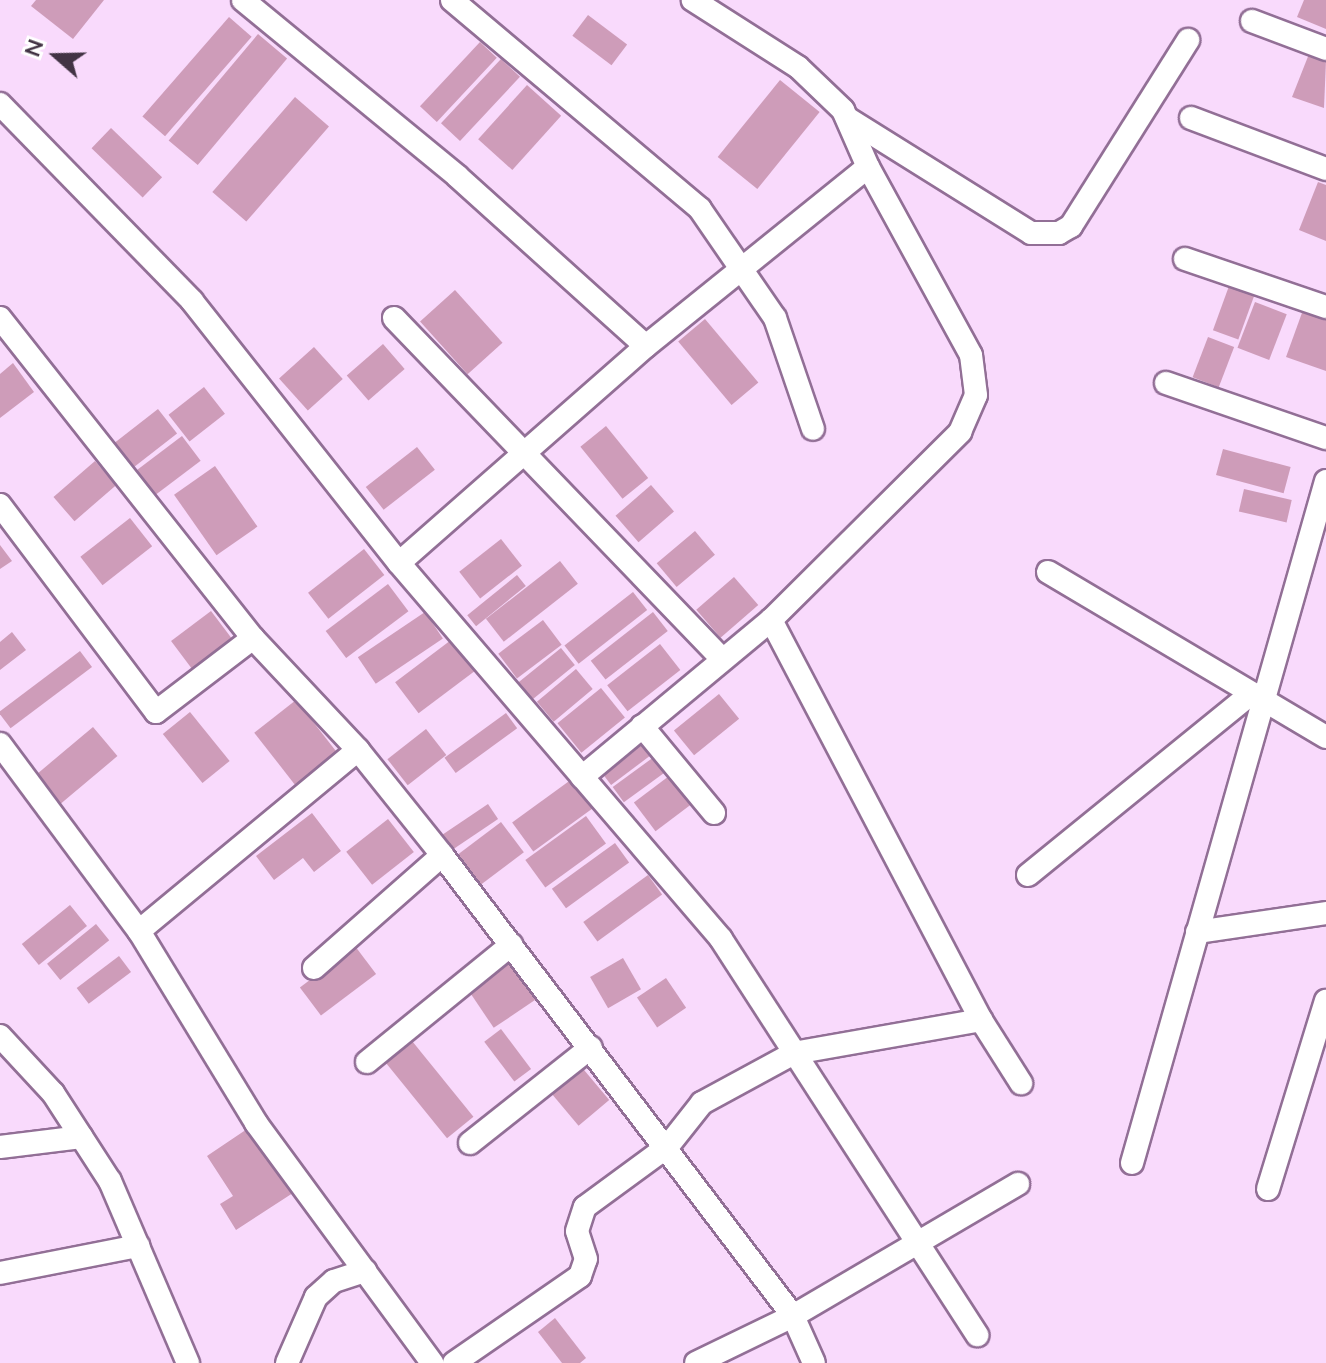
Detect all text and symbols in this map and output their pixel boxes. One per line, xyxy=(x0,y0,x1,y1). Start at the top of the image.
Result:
north arrow xyxy=(16,16,96,96)
text: N xyxy=(17,35,49,60)

